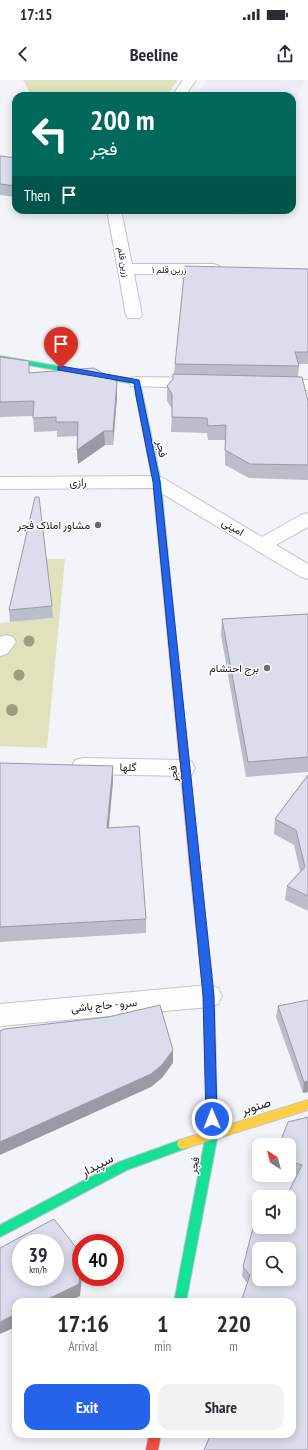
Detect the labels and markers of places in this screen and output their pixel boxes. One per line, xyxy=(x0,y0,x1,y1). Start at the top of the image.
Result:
pin xyxy=(44,327,78,368)
place label: مشاور املاک فجر xyxy=(16,518,90,532)
marker: مشاور املاک فجر xyxy=(93,520,103,530)
place label: برج احتشام xyxy=(209,661,259,676)
marker: برج احتشام xyxy=(262,663,272,673)

